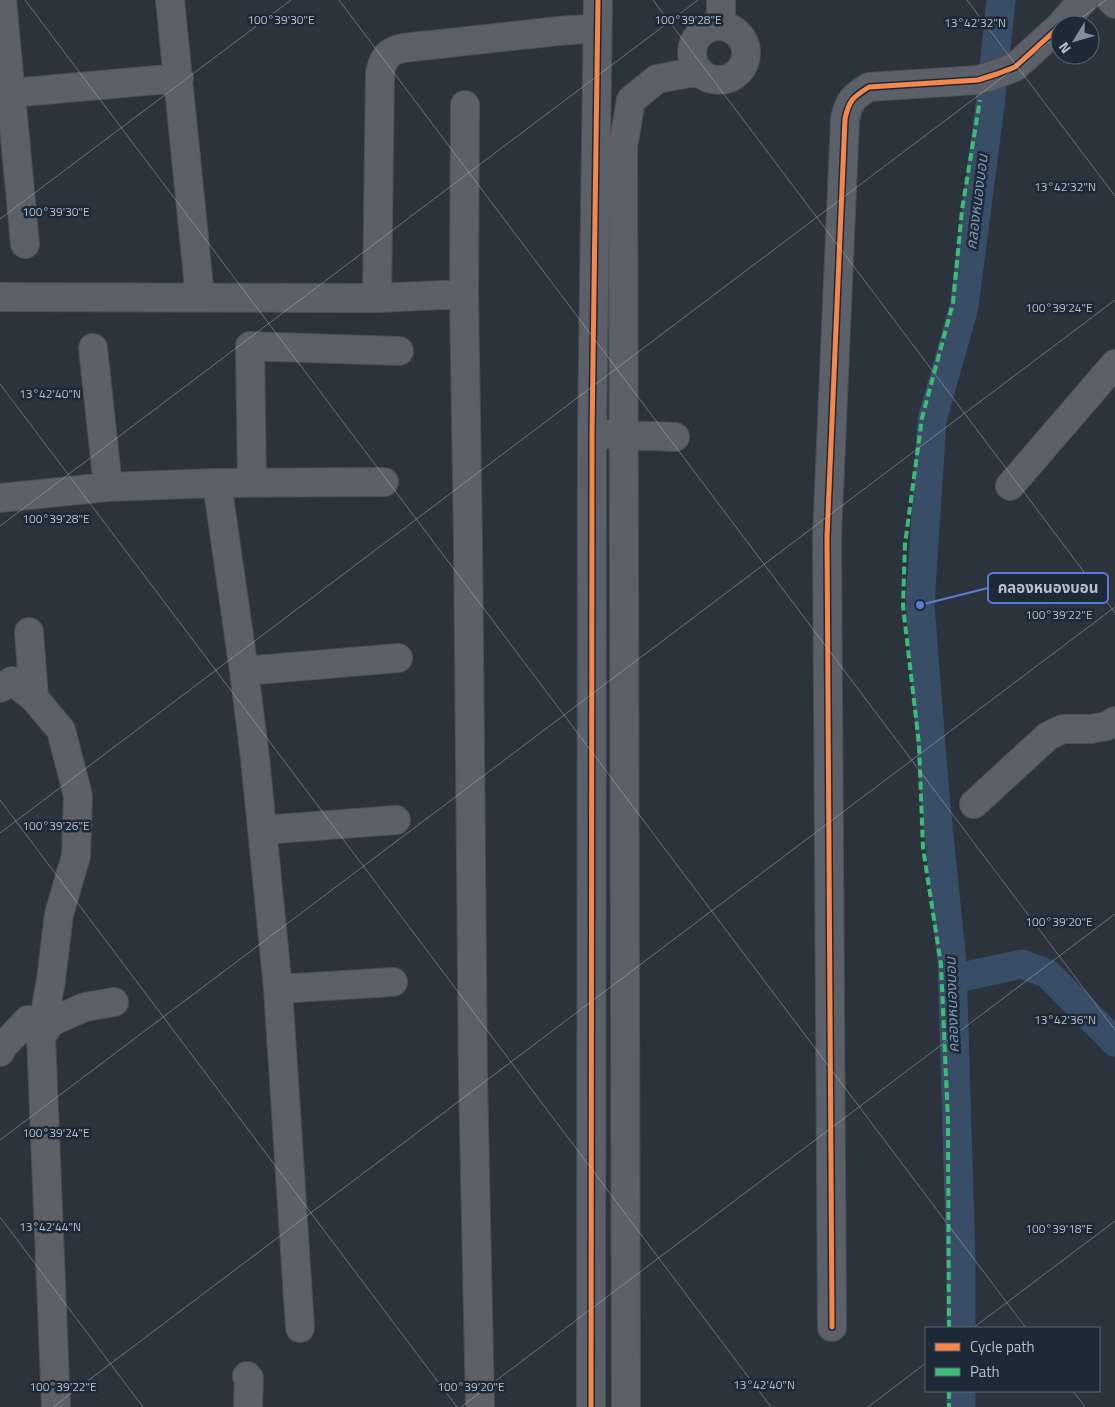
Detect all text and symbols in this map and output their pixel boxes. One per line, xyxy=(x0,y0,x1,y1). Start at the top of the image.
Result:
text: 100°39'30"E xyxy=(247,10,315,29)
text: 100°39'28"E xyxy=(654,10,722,29)
text: 13°42'32"N xyxy=(944,13,1006,32)
north arrow xyxy=(1050,15,1100,65)
text: N xyxy=(1053,38,1076,58)
water label: คลองหนองบอน xyxy=(959,152,994,251)
text: 13°42'32"N xyxy=(1034,177,1096,196)
text: 100°39'30"E xyxy=(22,202,90,221)
text: 100°39'24"E xyxy=(1025,298,1093,317)
text: 13°42'40"N xyxy=(19,384,81,403)
text: 100°39'28"E xyxy=(22,509,90,528)
callout: คลองหนองบอน xyxy=(988,573,1108,603)
text: คลองหนองบอน xyxy=(998,576,1098,599)
text: 100°39'22"E xyxy=(1025,605,1093,624)
text: 100°39'26"E xyxy=(22,816,90,835)
text: 100°39'20"E xyxy=(1025,912,1093,931)
water label: คลองหนองบอน xyxy=(938,956,965,1053)
text: 13°42'36"N xyxy=(1034,1010,1096,1029)
text: 100°39'24"E xyxy=(22,1123,90,1142)
text: 13°42'44"N xyxy=(19,1217,81,1236)
text: 100°39'18"E xyxy=(1025,1219,1093,1238)
legend xyxy=(925,1327,1100,1392)
text: Cycle path xyxy=(970,1335,1035,1358)
text: Path xyxy=(970,1360,1000,1383)
text: 13°42'40"N xyxy=(733,1375,795,1394)
text: 100°39'22"E xyxy=(29,1377,97,1396)
text: 100°39'20"E xyxy=(437,1377,505,1396)

